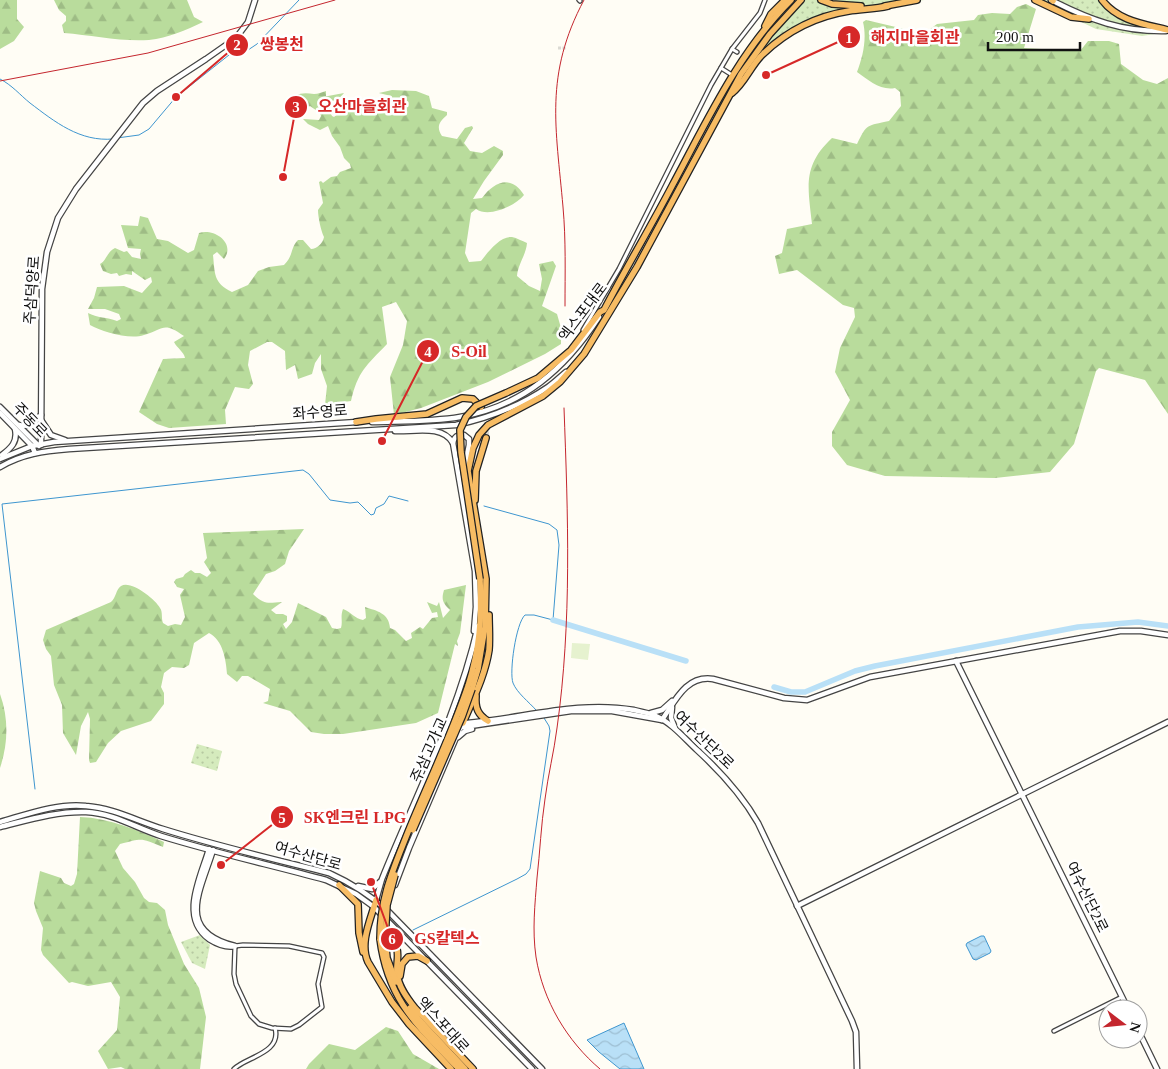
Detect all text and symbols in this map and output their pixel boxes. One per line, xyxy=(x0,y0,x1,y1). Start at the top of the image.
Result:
scale bar xyxy=(988,20,1080,52)
callout: 해지마을회관 xyxy=(836,22,970,53)
callout: 쌍봉천 xyxy=(225,29,314,60)
text: 해지마을회관 xyxy=(871,29,959,46)
text: 200 m xyxy=(996,29,1034,45)
text: 1 xyxy=(845,30,853,46)
text: 쌍봉천 xyxy=(260,35,304,53)
text: 2 xyxy=(233,37,241,53)
callout: 오산마을회관 xyxy=(283,91,416,122)
text: 오산마을회관 xyxy=(318,98,406,115)
text: 3 xyxy=(292,99,300,115)
street label: 주삼덕양로 xyxy=(22,255,42,325)
street label: 엑스포대로 xyxy=(556,280,610,344)
callout: S-Oil xyxy=(416,336,496,367)
text: S-Oil xyxy=(451,343,487,360)
text: 4 xyxy=(424,344,432,360)
street label: 주동로 xyxy=(10,400,50,440)
street label: 좌수영로 xyxy=(292,402,348,422)
street label: 여수산단2로 xyxy=(671,708,737,772)
street label: 주삼고가교 xyxy=(408,715,450,785)
callout: SK엔크린 LPG xyxy=(269,802,417,833)
text: SK엔크린 LPG xyxy=(304,809,407,826)
text: 5 xyxy=(278,810,286,826)
street label: 여수산단로 xyxy=(273,839,343,873)
street label: 여수산단2로 xyxy=(1063,859,1111,935)
callout: GS칼텍스 xyxy=(380,923,490,954)
text: GS칼텍스 xyxy=(414,930,480,947)
text: 6 xyxy=(388,931,396,947)
street label: 엑스포대로 xyxy=(414,994,472,1056)
north arrow xyxy=(1098,999,1148,1049)
text: N xyxy=(1126,1021,1144,1034)

